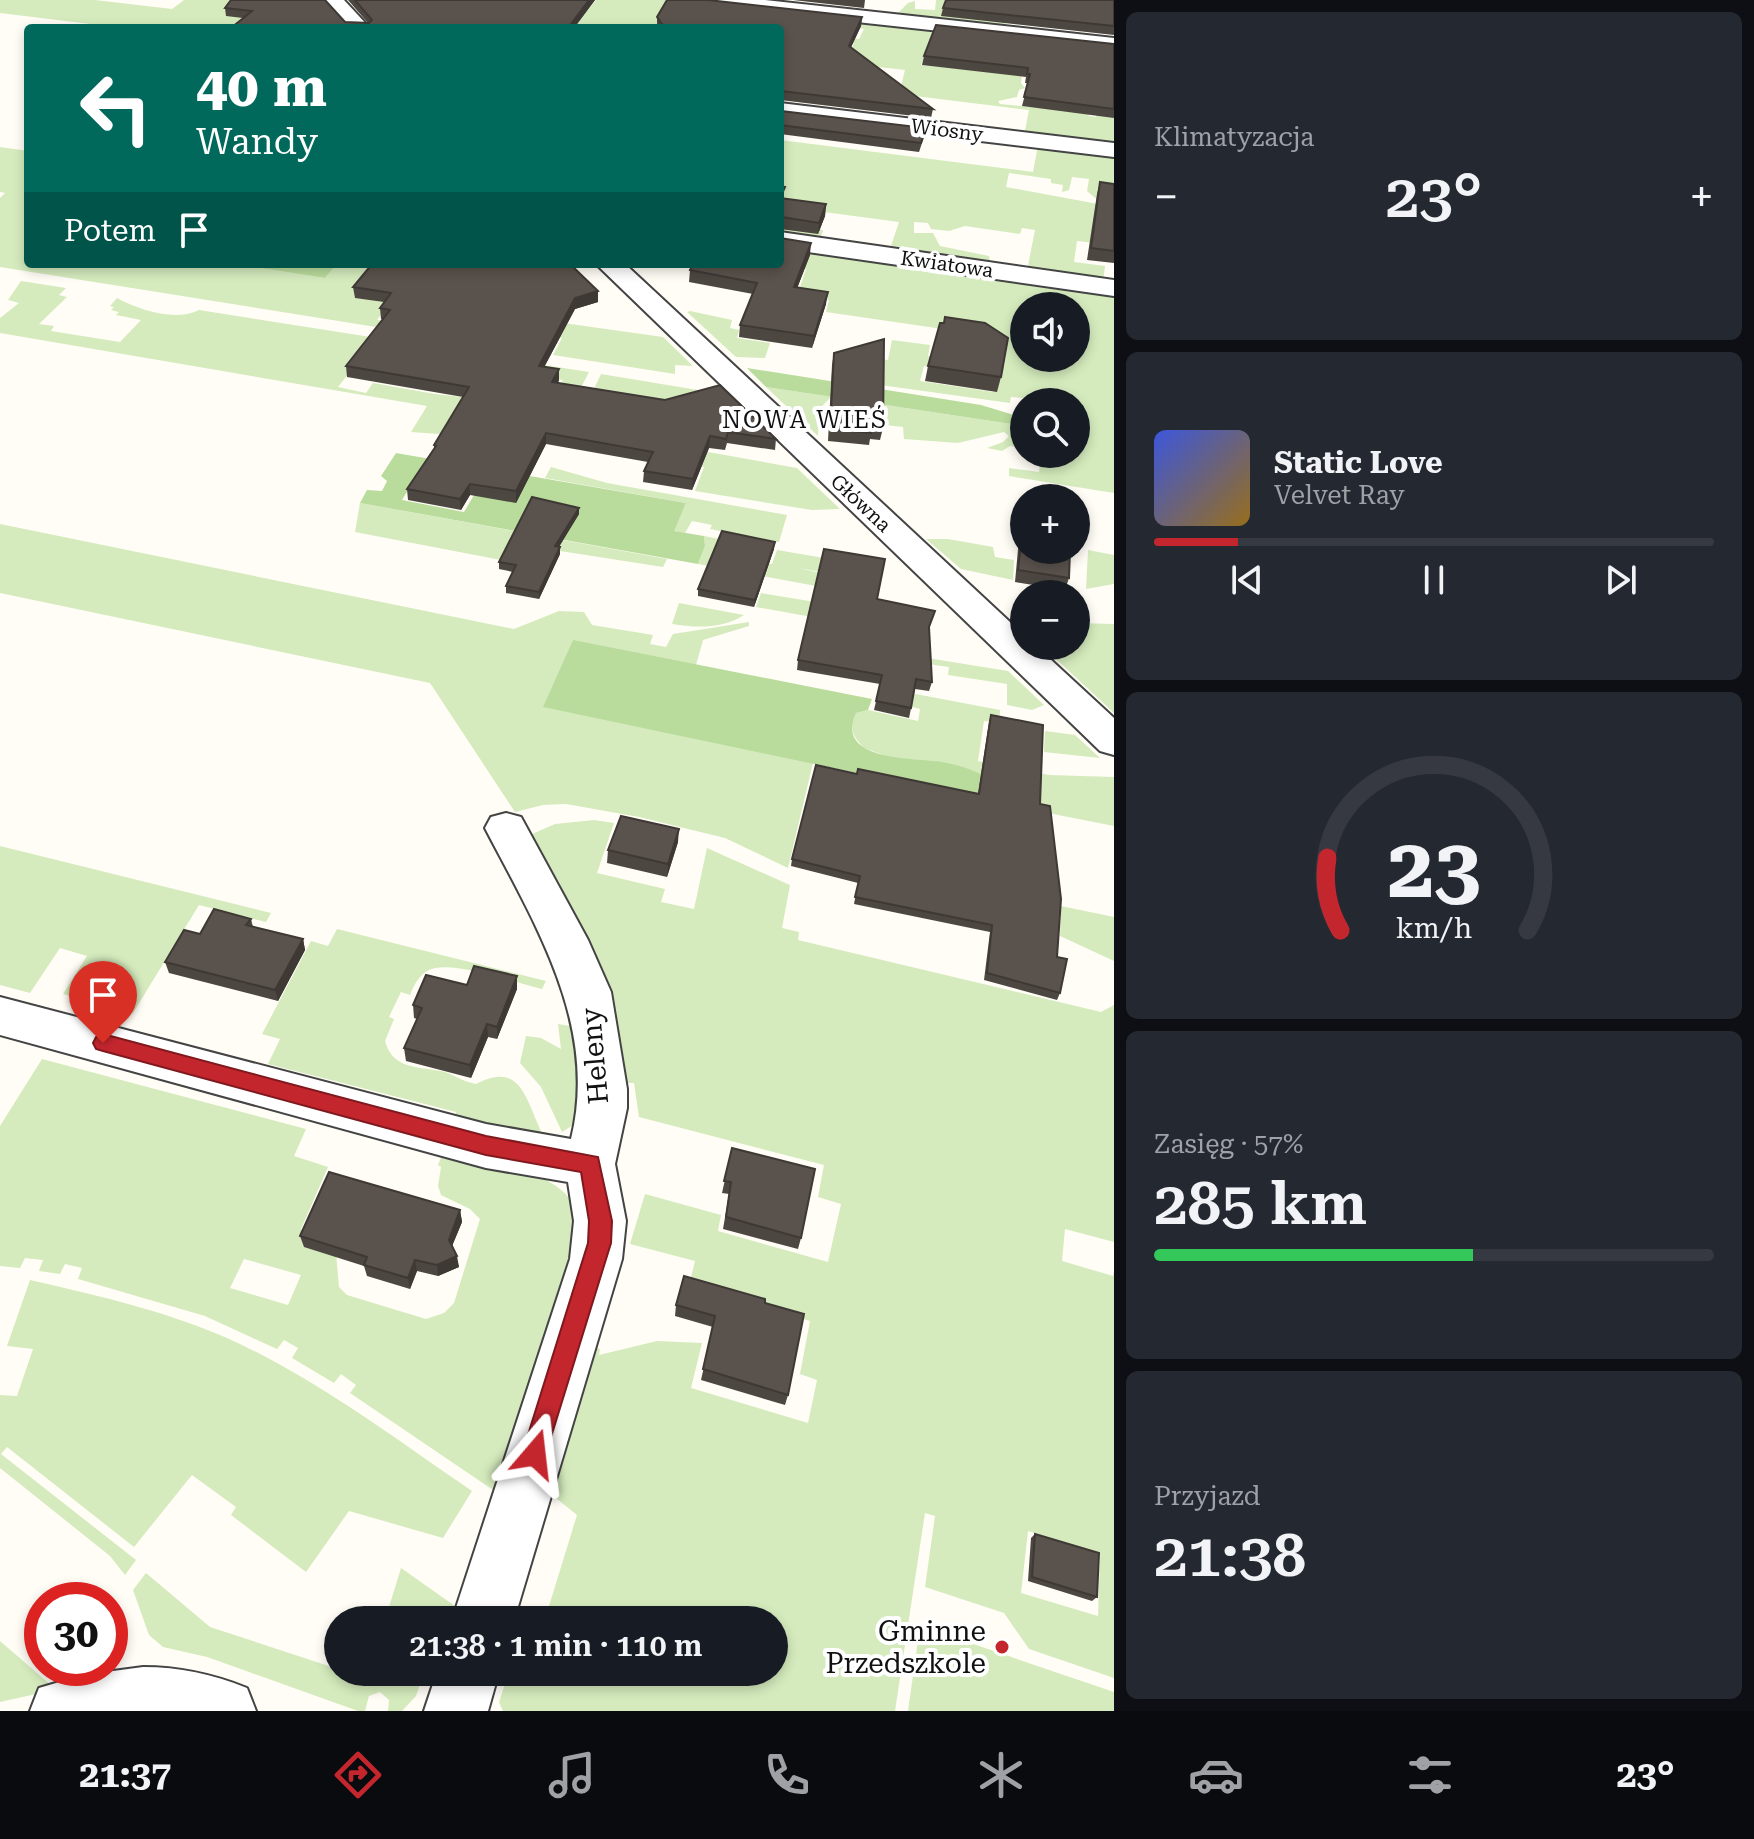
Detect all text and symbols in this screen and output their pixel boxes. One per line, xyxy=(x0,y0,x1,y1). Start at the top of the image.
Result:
text: 40 m xyxy=(196,54,327,120)
icon: left xyxy=(64,56,168,160)
street label: Wiosny xyxy=(909,114,985,146)
text: Wandy xyxy=(196,121,318,163)
text: Klimatyzacja xyxy=(1154,122,1314,152)
text: 23° xyxy=(1386,161,1482,232)
text: − xyxy=(1154,171,1179,223)
text: + xyxy=(1689,171,1714,223)
icon: arrive xyxy=(172,208,216,252)
text: Potem xyxy=(64,213,156,248)
street label: Kwiatowa xyxy=(899,246,995,282)
map controls xyxy=(1010,292,1090,660)
button: sound xyxy=(1010,292,1090,372)
button: search xyxy=(1010,388,1090,468)
district label: NOWA WIEŚ xyxy=(722,405,888,434)
text: Static Love xyxy=(1274,445,1443,480)
street label: Główna xyxy=(826,469,896,537)
text: Velvet Ray xyxy=(1274,480,1405,510)
button: + xyxy=(1010,484,1090,564)
icon: previous xyxy=(1225,558,1269,602)
icon: pause xyxy=(1412,558,1456,602)
icon: next xyxy=(1599,558,1643,602)
button: − xyxy=(1010,580,1090,660)
text: 23 xyxy=(1387,820,1481,917)
text: km/h xyxy=(1396,912,1472,946)
pin xyxy=(69,961,137,1043)
icon: arrive xyxy=(81,973,125,1017)
street label: Heleny xyxy=(574,1006,615,1105)
text: Zasięg · 57% xyxy=(1154,1129,1303,1159)
text: 285 km xyxy=(1154,1168,1367,1239)
position arrow xyxy=(493,1412,577,1496)
text: Przyjazd xyxy=(1154,1481,1260,1511)
text: 21:38 xyxy=(1154,1520,1306,1591)
speed limit sign: 30 xyxy=(24,1582,128,1686)
place label: Gminne Przedszkole xyxy=(825,1615,986,1680)
text: 21:38 · 1 min · 110 m xyxy=(410,1628,702,1663)
marker: Gminne Przedszkole xyxy=(993,1638,1011,1656)
icon: directions xyxy=(330,1747,386,1803)
icon: music xyxy=(544,1747,600,1803)
icon: phone xyxy=(759,1747,815,1803)
icon: climate xyxy=(973,1747,1029,1803)
icon: car xyxy=(1188,1747,1244,1803)
icon: filters xyxy=(1402,1747,1458,1803)
text: 21:37 xyxy=(79,1754,171,1796)
text: 23° xyxy=(1616,1754,1675,1796)

